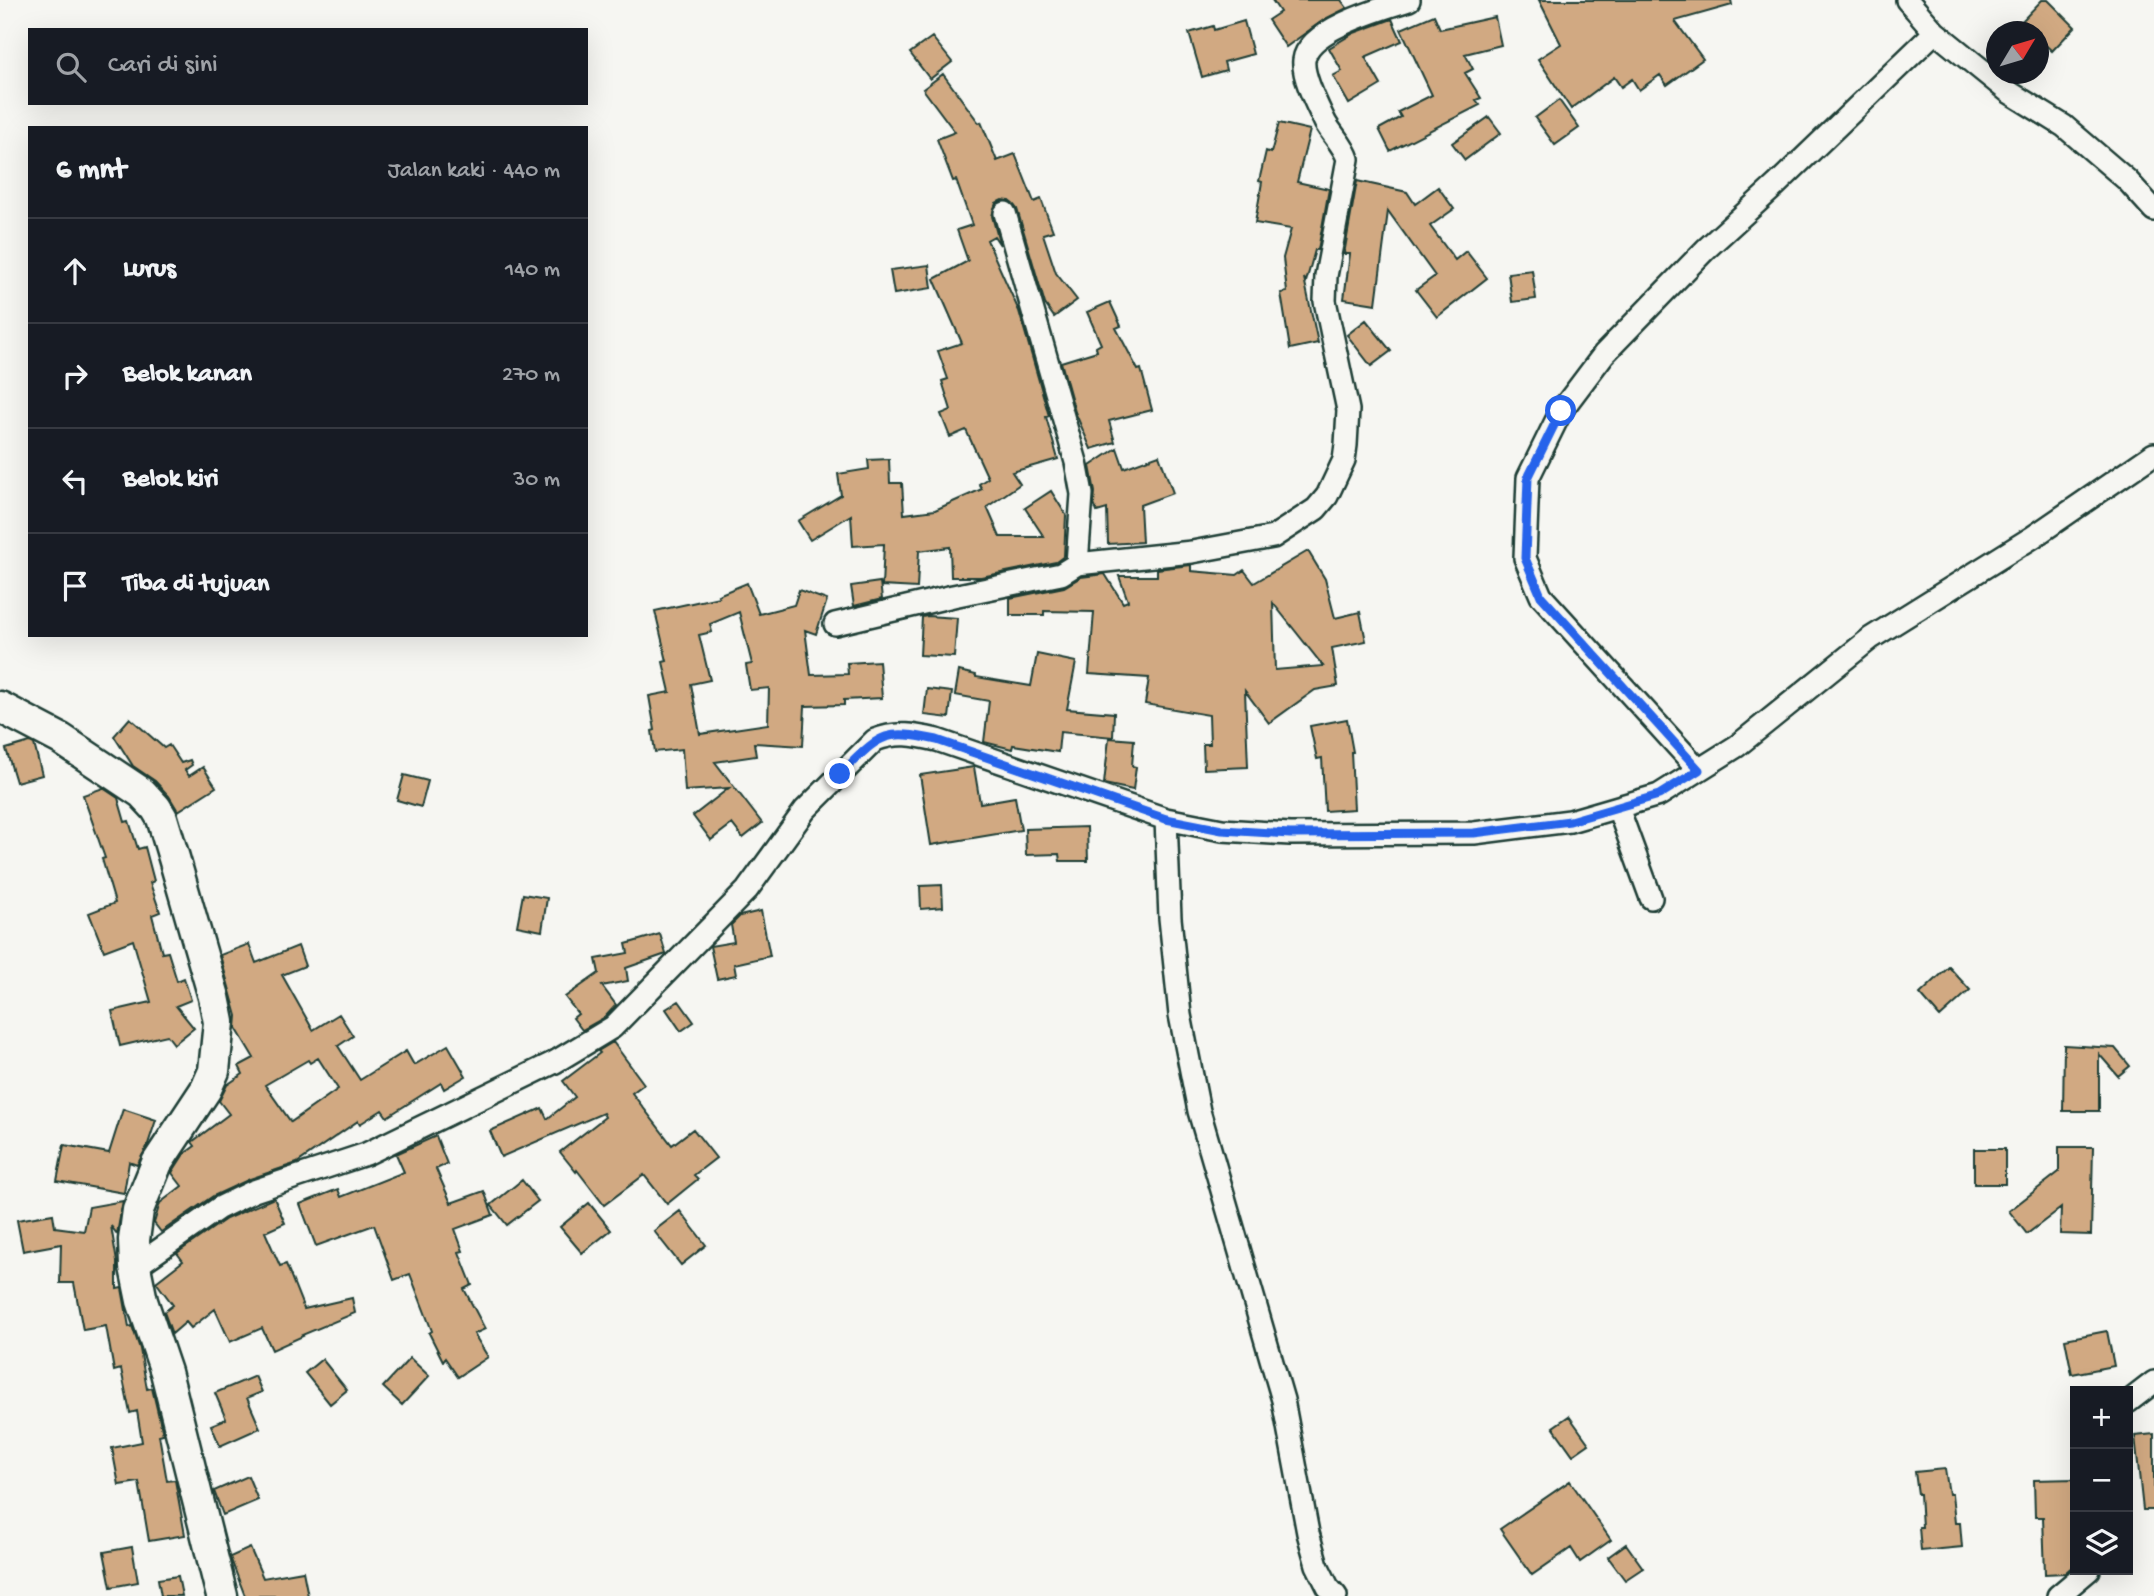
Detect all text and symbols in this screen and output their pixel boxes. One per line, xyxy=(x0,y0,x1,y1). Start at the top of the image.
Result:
north arrow xyxy=(1986,21,2049,84)
search box xyxy=(28,28,588,105)
icon: search xyxy=(52,48,90,86)
text: Cari di sini xyxy=(108,51,218,82)
text: 6 mnt xyxy=(56,154,126,189)
text: Jalan kaki · 440 m xyxy=(388,158,560,185)
icon: ahead xyxy=(56,252,94,290)
text: Lurus xyxy=(123,255,176,286)
text: 140 m xyxy=(505,257,560,284)
icon: right xyxy=(56,357,94,395)
text: Belok kanan xyxy=(123,360,252,391)
text: 270 m xyxy=(502,362,560,389)
route start xyxy=(1545,395,1576,426)
icon: left xyxy=(56,462,94,500)
text: Belok kiri xyxy=(123,465,219,496)
text: 30 m xyxy=(513,467,560,494)
icon: arrive xyxy=(56,567,94,605)
text: Tiba di tujuan xyxy=(123,570,269,601)
route end xyxy=(824,758,855,789)
map controls xyxy=(2070,1386,2133,1575)
button: + xyxy=(2070,1386,2133,1449)
button: − xyxy=(2070,1449,2133,1512)
button: layers xyxy=(2070,1512,2133,1575)

